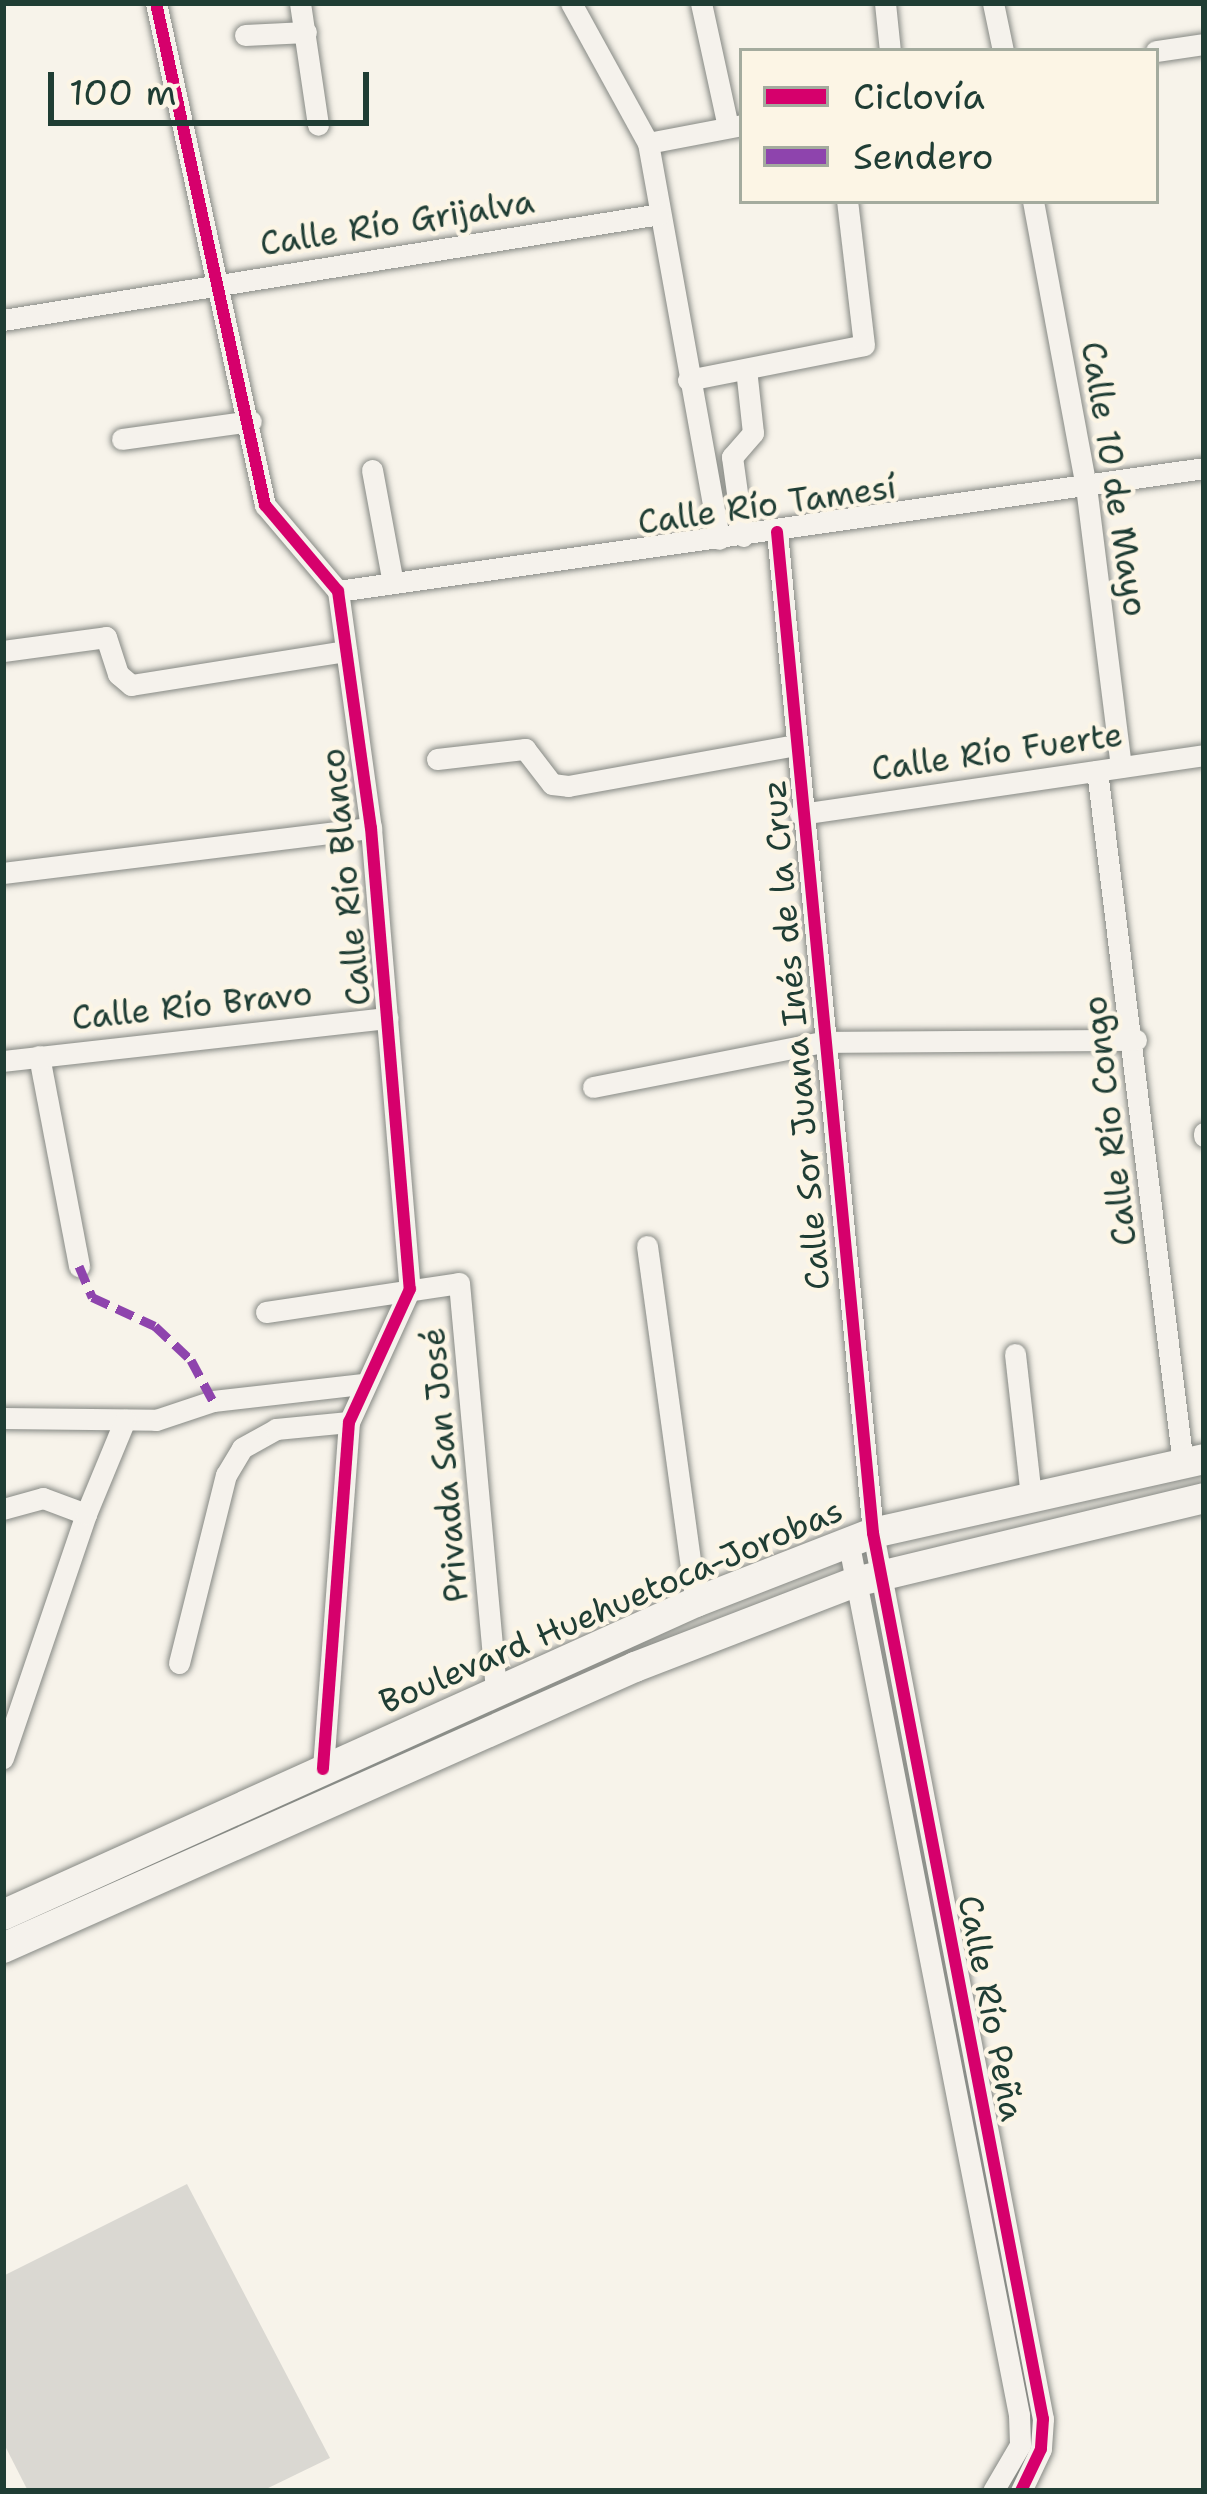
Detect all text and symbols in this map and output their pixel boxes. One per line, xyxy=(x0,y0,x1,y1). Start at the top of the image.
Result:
scale bar xyxy=(54,48,375,122)
legend xyxy=(739,48,1159,204)
text: 100 m xyxy=(69,68,177,117)
text: Ciclovía xyxy=(853,72,985,121)
text: Sendero xyxy=(853,132,994,181)
street label: Calle Río Grijalva xyxy=(257,182,537,264)
street label: Calle 10 de Mayo xyxy=(1073,339,1155,619)
street label: Calle Río Tamesí xyxy=(635,467,899,543)
street label: Calle Río Fuerte xyxy=(869,715,1125,789)
street label: Calle Río Blanco xyxy=(313,746,379,1008)
street label: Calle Sor Juana Inés de la Cruz xyxy=(754,778,838,1292)
street label: Calle Río Bravo xyxy=(70,974,314,1038)
street label: Calle Río Congo xyxy=(1075,994,1145,1248)
street label: Privada San José xyxy=(413,1326,477,1604)
street label: Boulevard Huehuetoca-Jorobas xyxy=(374,1490,848,1722)
street label: Calle Río Peña xyxy=(950,1892,1032,2124)

